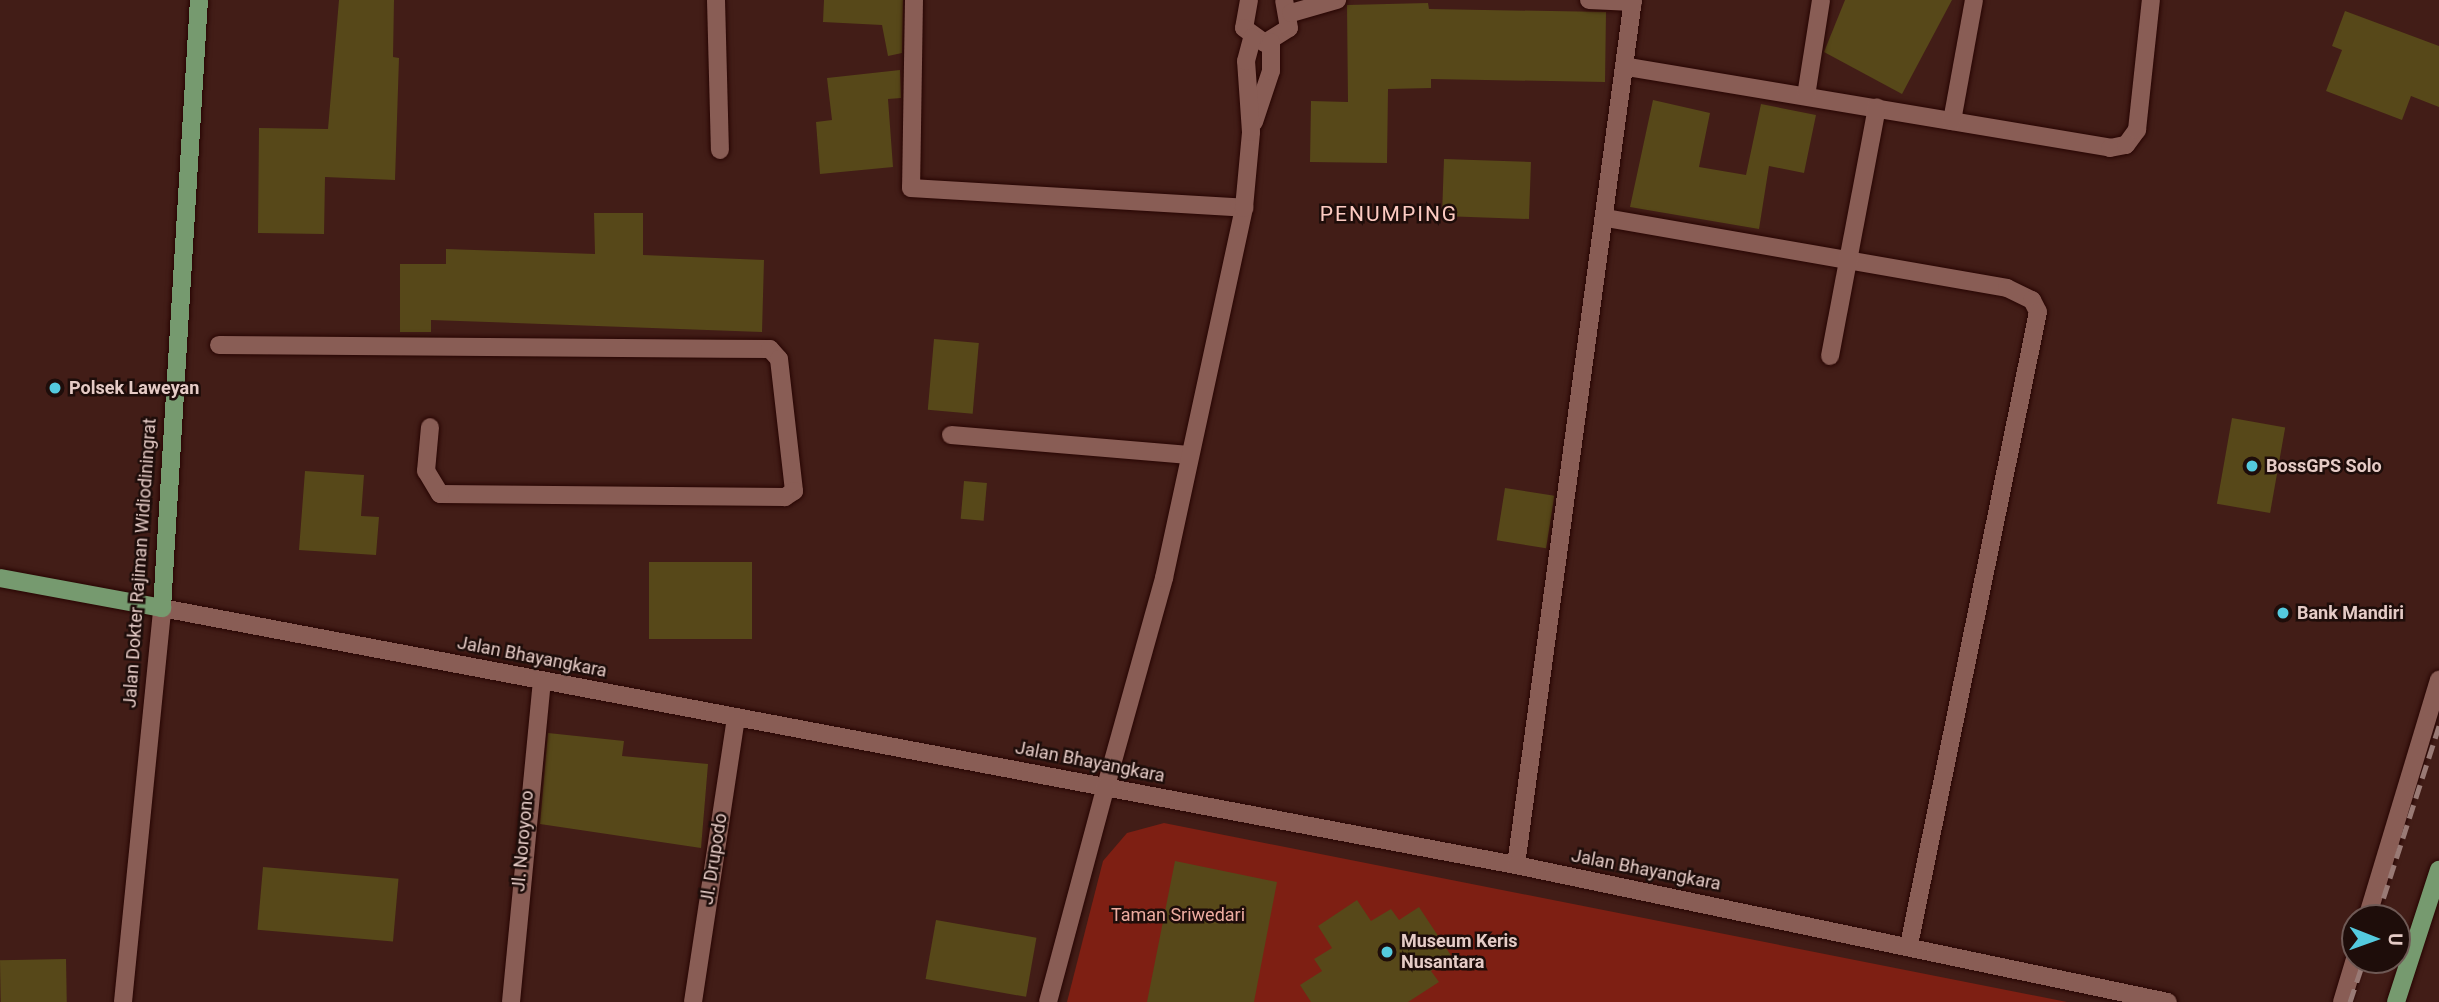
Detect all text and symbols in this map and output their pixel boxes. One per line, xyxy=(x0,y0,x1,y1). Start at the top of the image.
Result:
district label: PENUMPING xyxy=(1321,201,1457,227)
place label: Polsek Laweyan xyxy=(69,377,199,399)
marker: Polsek Laweyan xyxy=(47,380,63,396)
street label: Jalan Dokter Rajiman Widiodiningrat xyxy=(119,417,161,709)
place label: BossGPS Solo xyxy=(2266,455,2382,477)
marker: BossGPS Solo xyxy=(2244,458,2260,474)
place label: Bank Mandiri xyxy=(2297,602,2404,624)
marker: Bank Mandiri xyxy=(2275,605,2291,621)
street label: Jalan Bhayangkara xyxy=(455,632,609,682)
street label: Jalan Bhayangkara xyxy=(1013,737,1167,787)
street label: Jl. Noroyono xyxy=(508,789,538,893)
street label: Jl. Drupodo xyxy=(696,812,732,906)
street label: Jalan Bhayangkara xyxy=(1569,845,1723,895)
park label: Taman Sriwedari xyxy=(1111,904,1245,926)
north arrow xyxy=(2341,904,2411,974)
place label: Museum Keris Nusantara xyxy=(1401,931,1517,974)
text: U xyxy=(2384,933,2407,946)
marker: Museum Keris Nusantara xyxy=(1379,944,1395,960)

